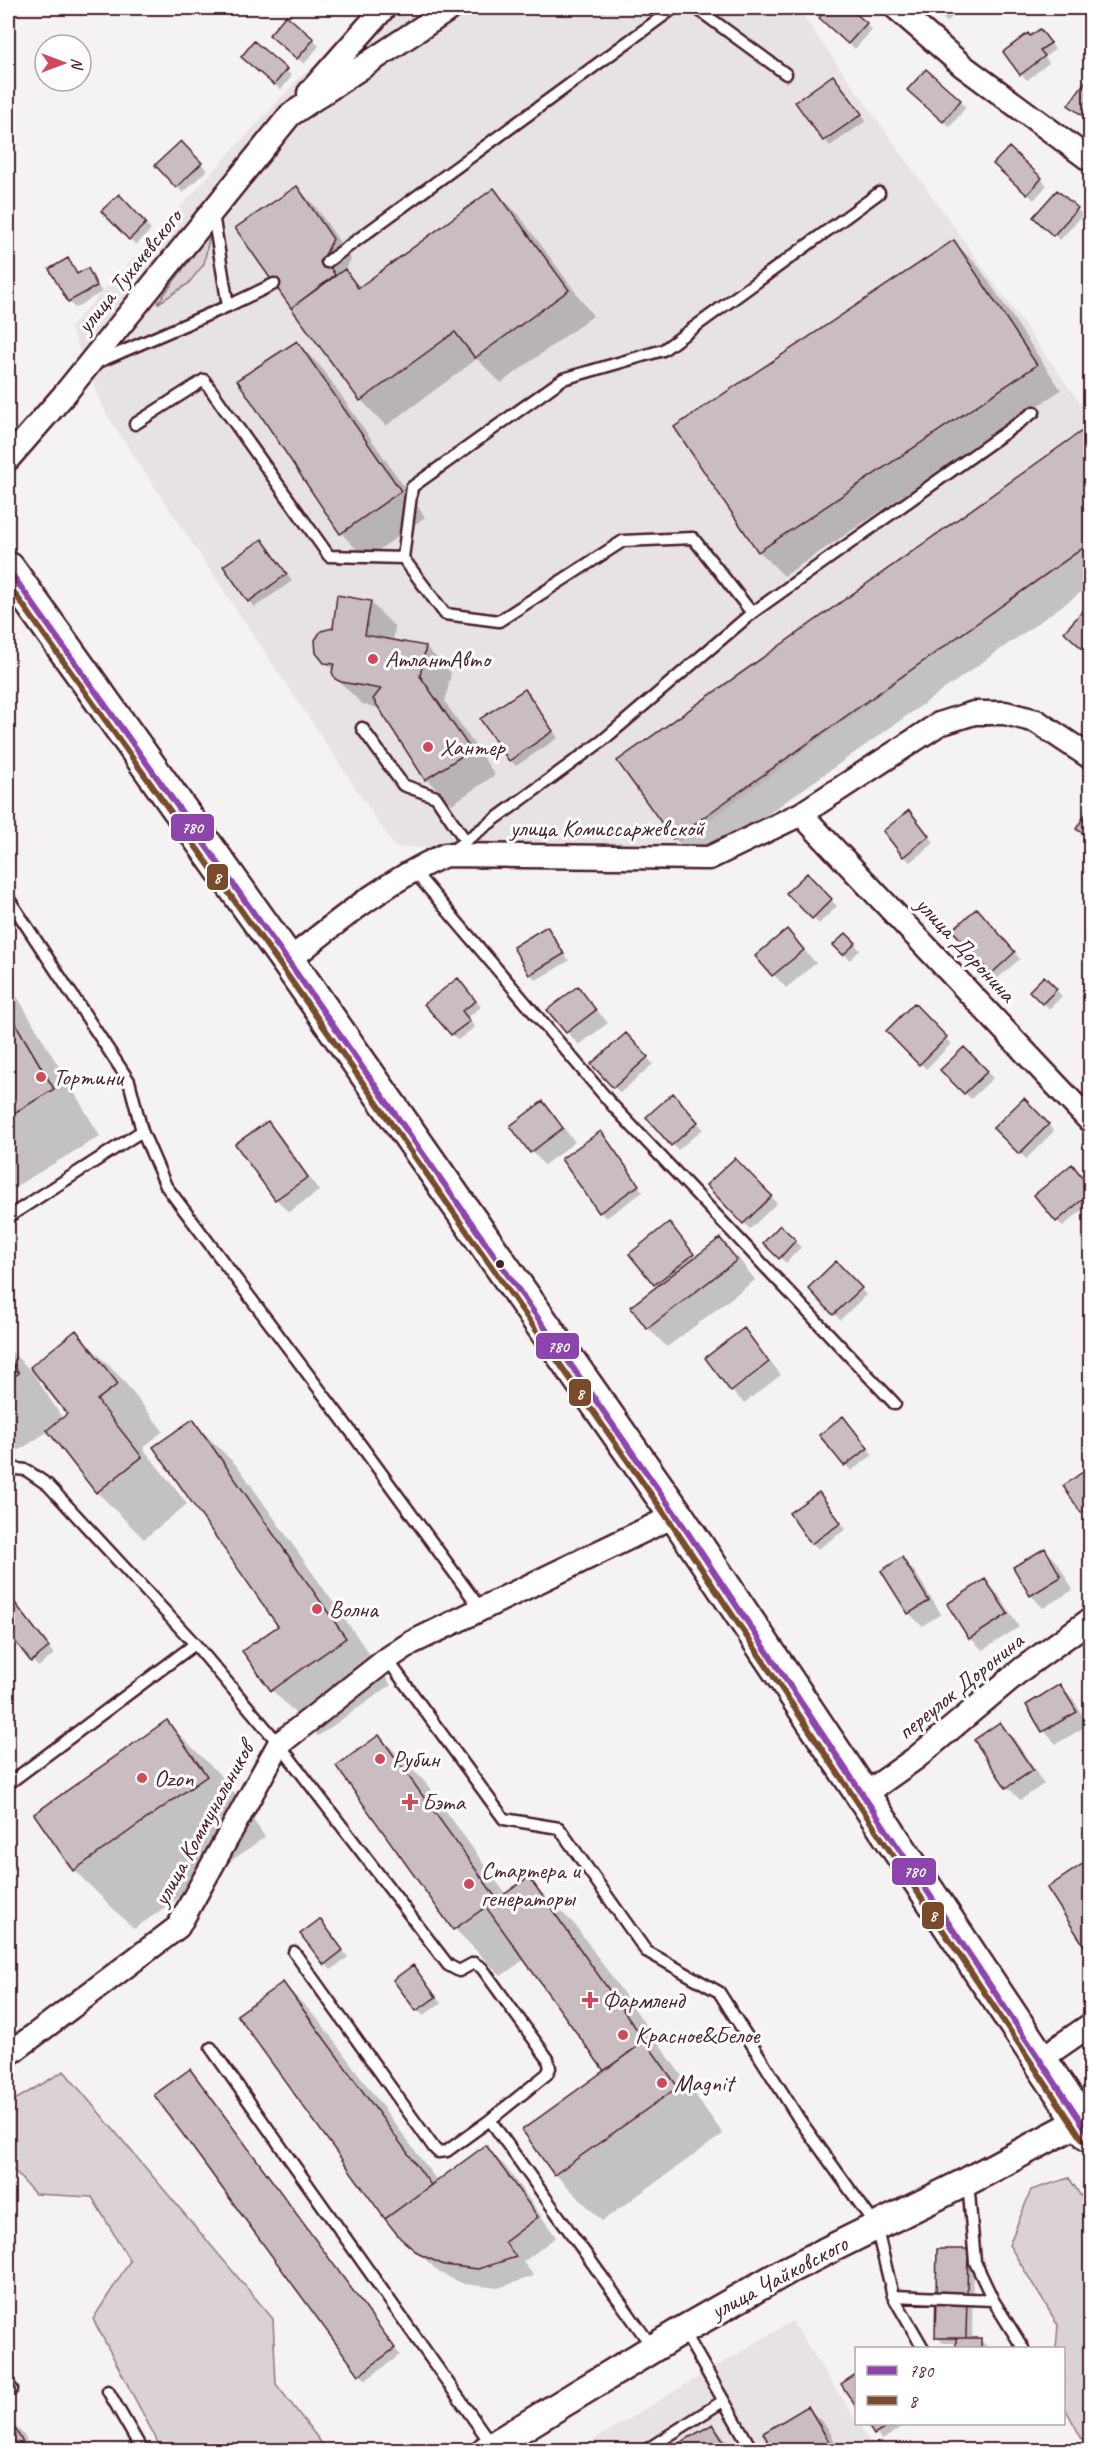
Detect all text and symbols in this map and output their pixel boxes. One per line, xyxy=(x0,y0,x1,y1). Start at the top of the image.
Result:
north arrow xyxy=(33,33,93,93)
text: N xyxy=(67,58,87,71)
street label: улица Тухачевского xyxy=(68,201,190,341)
place label: АтлантАвто xyxy=(385,644,492,674)
marker: АтлантАвто xyxy=(366,652,380,666)
place label: Хантер xyxy=(440,732,506,762)
marker: Хантер xyxy=(421,740,435,754)
line badge: 780 xyxy=(170,813,215,842)
street label: улица Комиссаржевской xyxy=(508,813,706,843)
text: 780 xyxy=(181,818,205,838)
line badge: 8 xyxy=(206,863,229,891)
text: 8 xyxy=(213,868,222,888)
street label: улица Доронина xyxy=(908,888,1024,1009)
place label: Тортини xyxy=(53,1062,125,1092)
marker: Тортини xyxy=(34,1070,48,1084)
unlabelled marker xyxy=(494,1258,506,1270)
line badge: 780 xyxy=(535,1332,580,1360)
text: 780 xyxy=(547,1337,571,1357)
line badge: 8 xyxy=(568,1378,592,1407)
text: 8 xyxy=(576,1384,585,1404)
place label: Волна xyxy=(329,1594,379,1624)
marker: Волна xyxy=(310,1602,324,1616)
street label: переулок Доронина xyxy=(891,1625,1030,1746)
street label: улица Коммунальников xyxy=(145,1732,263,1913)
place label: Рубин xyxy=(392,1744,441,1774)
marker: Рубин xyxy=(373,1752,387,1766)
place label: Ozon xyxy=(154,1763,194,1793)
marker: Ozon xyxy=(135,1771,149,1785)
place label: Бэта xyxy=(422,1787,467,1817)
marker: Бэта xyxy=(403,1795,417,1809)
place label: Стартера и генераторы xyxy=(481,1855,582,1913)
line badge: 780 xyxy=(891,1857,937,1886)
text: 780 xyxy=(903,1862,927,1882)
marker: Стартера и генераторы xyxy=(462,1877,476,1891)
line badge: 8 xyxy=(921,1901,945,1930)
text: 8 xyxy=(929,1906,938,1926)
place label: Фармленд xyxy=(602,1985,687,2015)
marker: Фармленд xyxy=(583,1993,597,2007)
place label: Красное&Белое xyxy=(635,2020,761,2050)
marker: Красное&Белое xyxy=(616,2028,630,2042)
place label: Magnit xyxy=(674,2068,737,2098)
marker: Magnit xyxy=(655,2076,669,2090)
street label: улица Чайковского xyxy=(704,2228,854,2327)
legend xyxy=(855,2347,1065,2425)
text: 780 xyxy=(909,2360,935,2382)
text: 8 xyxy=(909,2390,919,2412)

